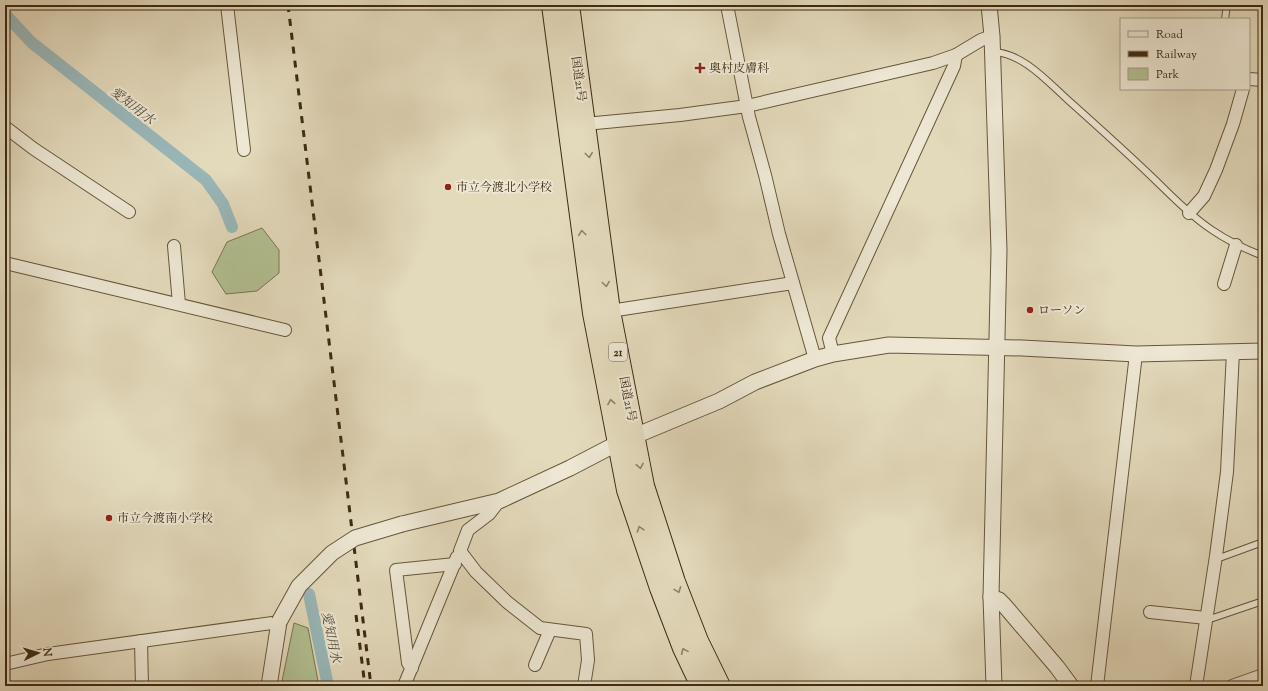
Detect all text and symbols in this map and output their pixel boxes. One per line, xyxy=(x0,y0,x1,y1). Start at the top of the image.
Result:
legend xyxy=(1120,18,1250,90)
text: Road xyxy=(1156,26,1183,44)
text: Railway xyxy=(1156,46,1197,64)
street label: 国道21号 xyxy=(566,55,590,103)
place label: 奥村皮膚科 xyxy=(709,60,769,78)
marker: 奥村皮膚科 xyxy=(694,62,706,74)
text: Park xyxy=(1156,66,1179,84)
water label: 愛知用水 xyxy=(106,83,159,131)
one-way arrow xyxy=(584,152,593,158)
place label: 市立今渡北小学校 xyxy=(456,179,552,197)
marker: 市立今渡北小学校 xyxy=(443,182,453,192)
one-way arrow xyxy=(578,230,587,236)
one-way arrow xyxy=(601,280,610,287)
place label: ローソン xyxy=(1038,302,1086,320)
marker: ローソン xyxy=(1025,305,1035,315)
road number: 21 xyxy=(609,343,627,361)
street label: 国道21号 xyxy=(614,375,640,423)
one-way arrow xyxy=(607,399,615,405)
one-way arrow xyxy=(636,463,644,469)
place label: 市立今渡南小学校 xyxy=(117,510,213,528)
marker: 市立今渡南小学校 xyxy=(104,513,114,523)
one-way arrow xyxy=(636,525,645,532)
one-way arrow xyxy=(674,587,682,594)
water label: 愛知用水 xyxy=(316,610,345,667)
north arrow xyxy=(18,633,58,673)
text: N xyxy=(39,646,55,658)
one-way arrow xyxy=(681,647,689,655)

